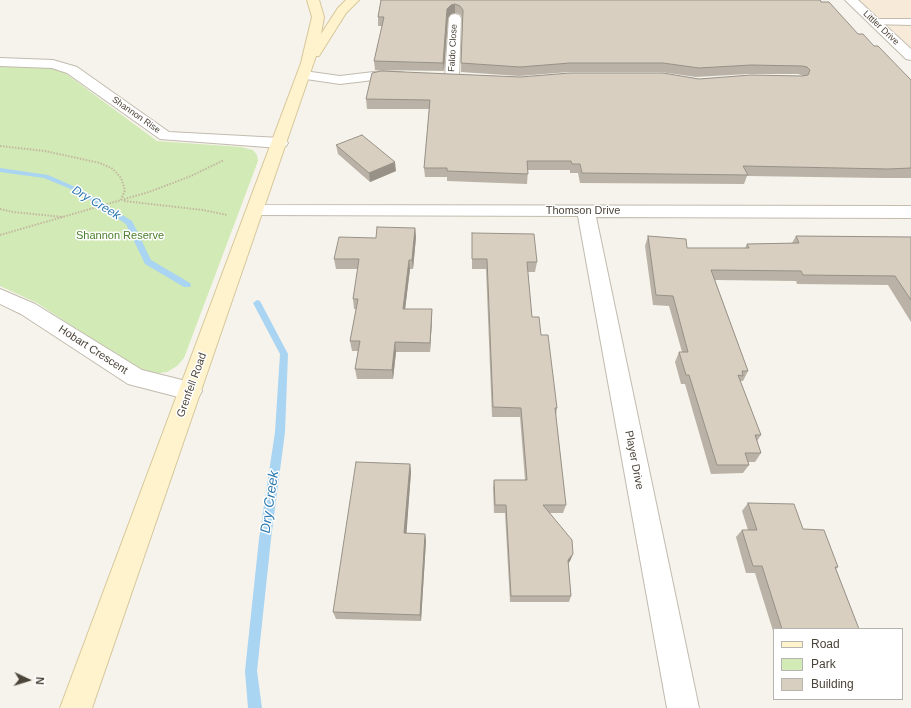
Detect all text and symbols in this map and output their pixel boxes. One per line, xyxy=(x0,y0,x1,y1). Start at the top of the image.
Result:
street label: Littler Drive xyxy=(861,9,901,47)
street label: Faldo Close xyxy=(446,24,460,72)
street label: Shannon Rise xyxy=(110,94,162,136)
water label: Dry Creek xyxy=(69,183,123,223)
street label: Thomson Drive xyxy=(546,204,620,218)
park label: Shannon Reserve xyxy=(76,229,164,243)
street label: Hobart Crescent xyxy=(56,323,130,377)
street label: Grenfell Road xyxy=(174,351,210,419)
street label: Player Drive xyxy=(622,429,646,491)
water label: Dry Creek xyxy=(257,470,283,534)
legend xyxy=(773,628,903,700)
text: Road xyxy=(811,637,840,651)
text: Park xyxy=(811,657,836,671)
north arrow xyxy=(8,660,48,700)
text: N xyxy=(34,676,46,685)
text: Building xyxy=(811,677,854,691)

